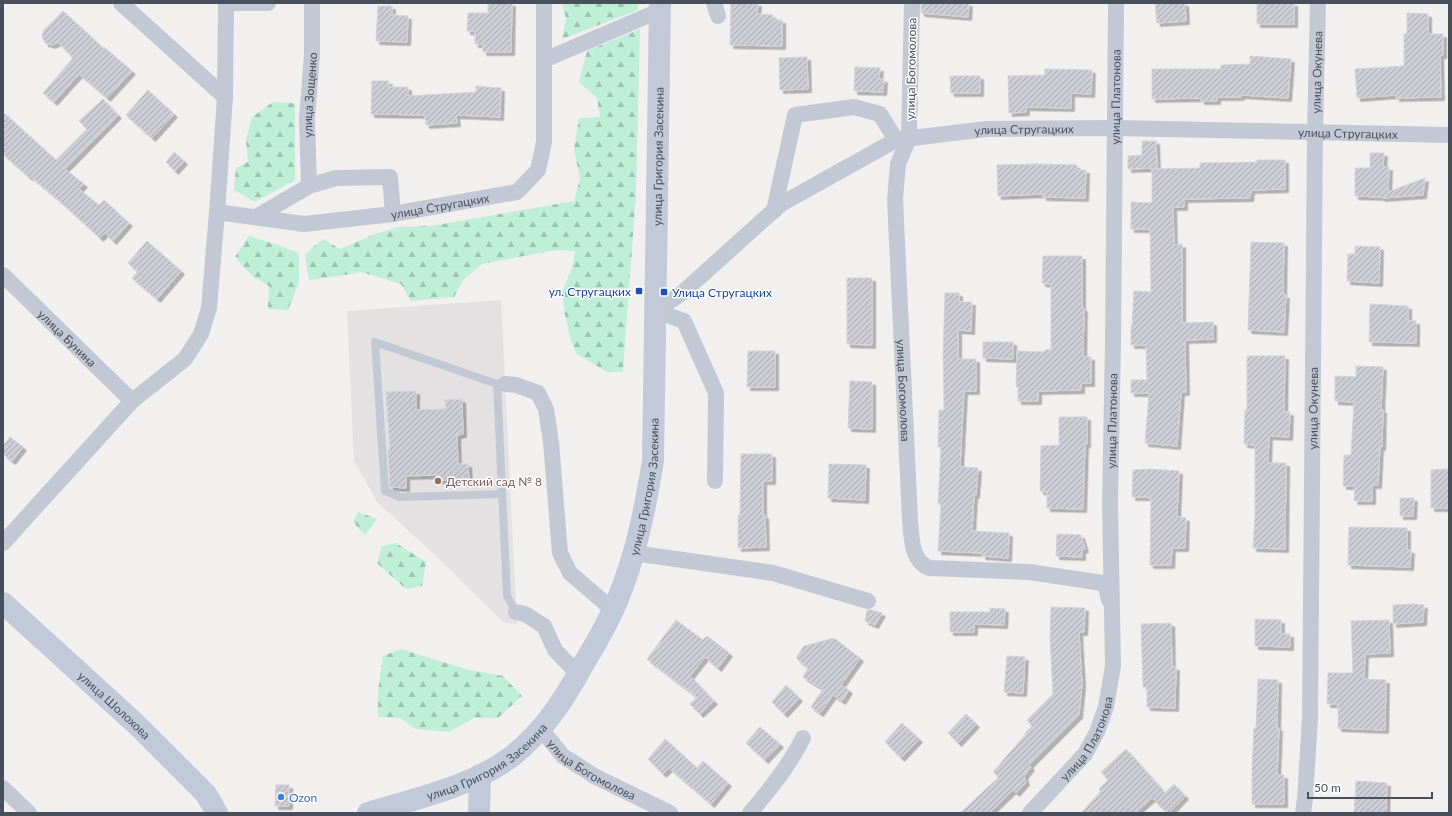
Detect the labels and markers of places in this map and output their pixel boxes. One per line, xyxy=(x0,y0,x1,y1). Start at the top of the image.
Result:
place label: ул. Стругацких xyxy=(549,284,631,299)
place label: Улица Стругацких xyxy=(672,285,772,300)
marker: ул. Стругацких xyxy=(634,286,644,296)
marker: Улица Стругацких xyxy=(659,287,669,297)
place label: Детский сад № 8 xyxy=(446,474,542,489)
marker: Детский сад № 8 xyxy=(433,476,443,486)
place label: Ozon xyxy=(289,790,317,805)
marker: Ozon xyxy=(276,792,286,802)

